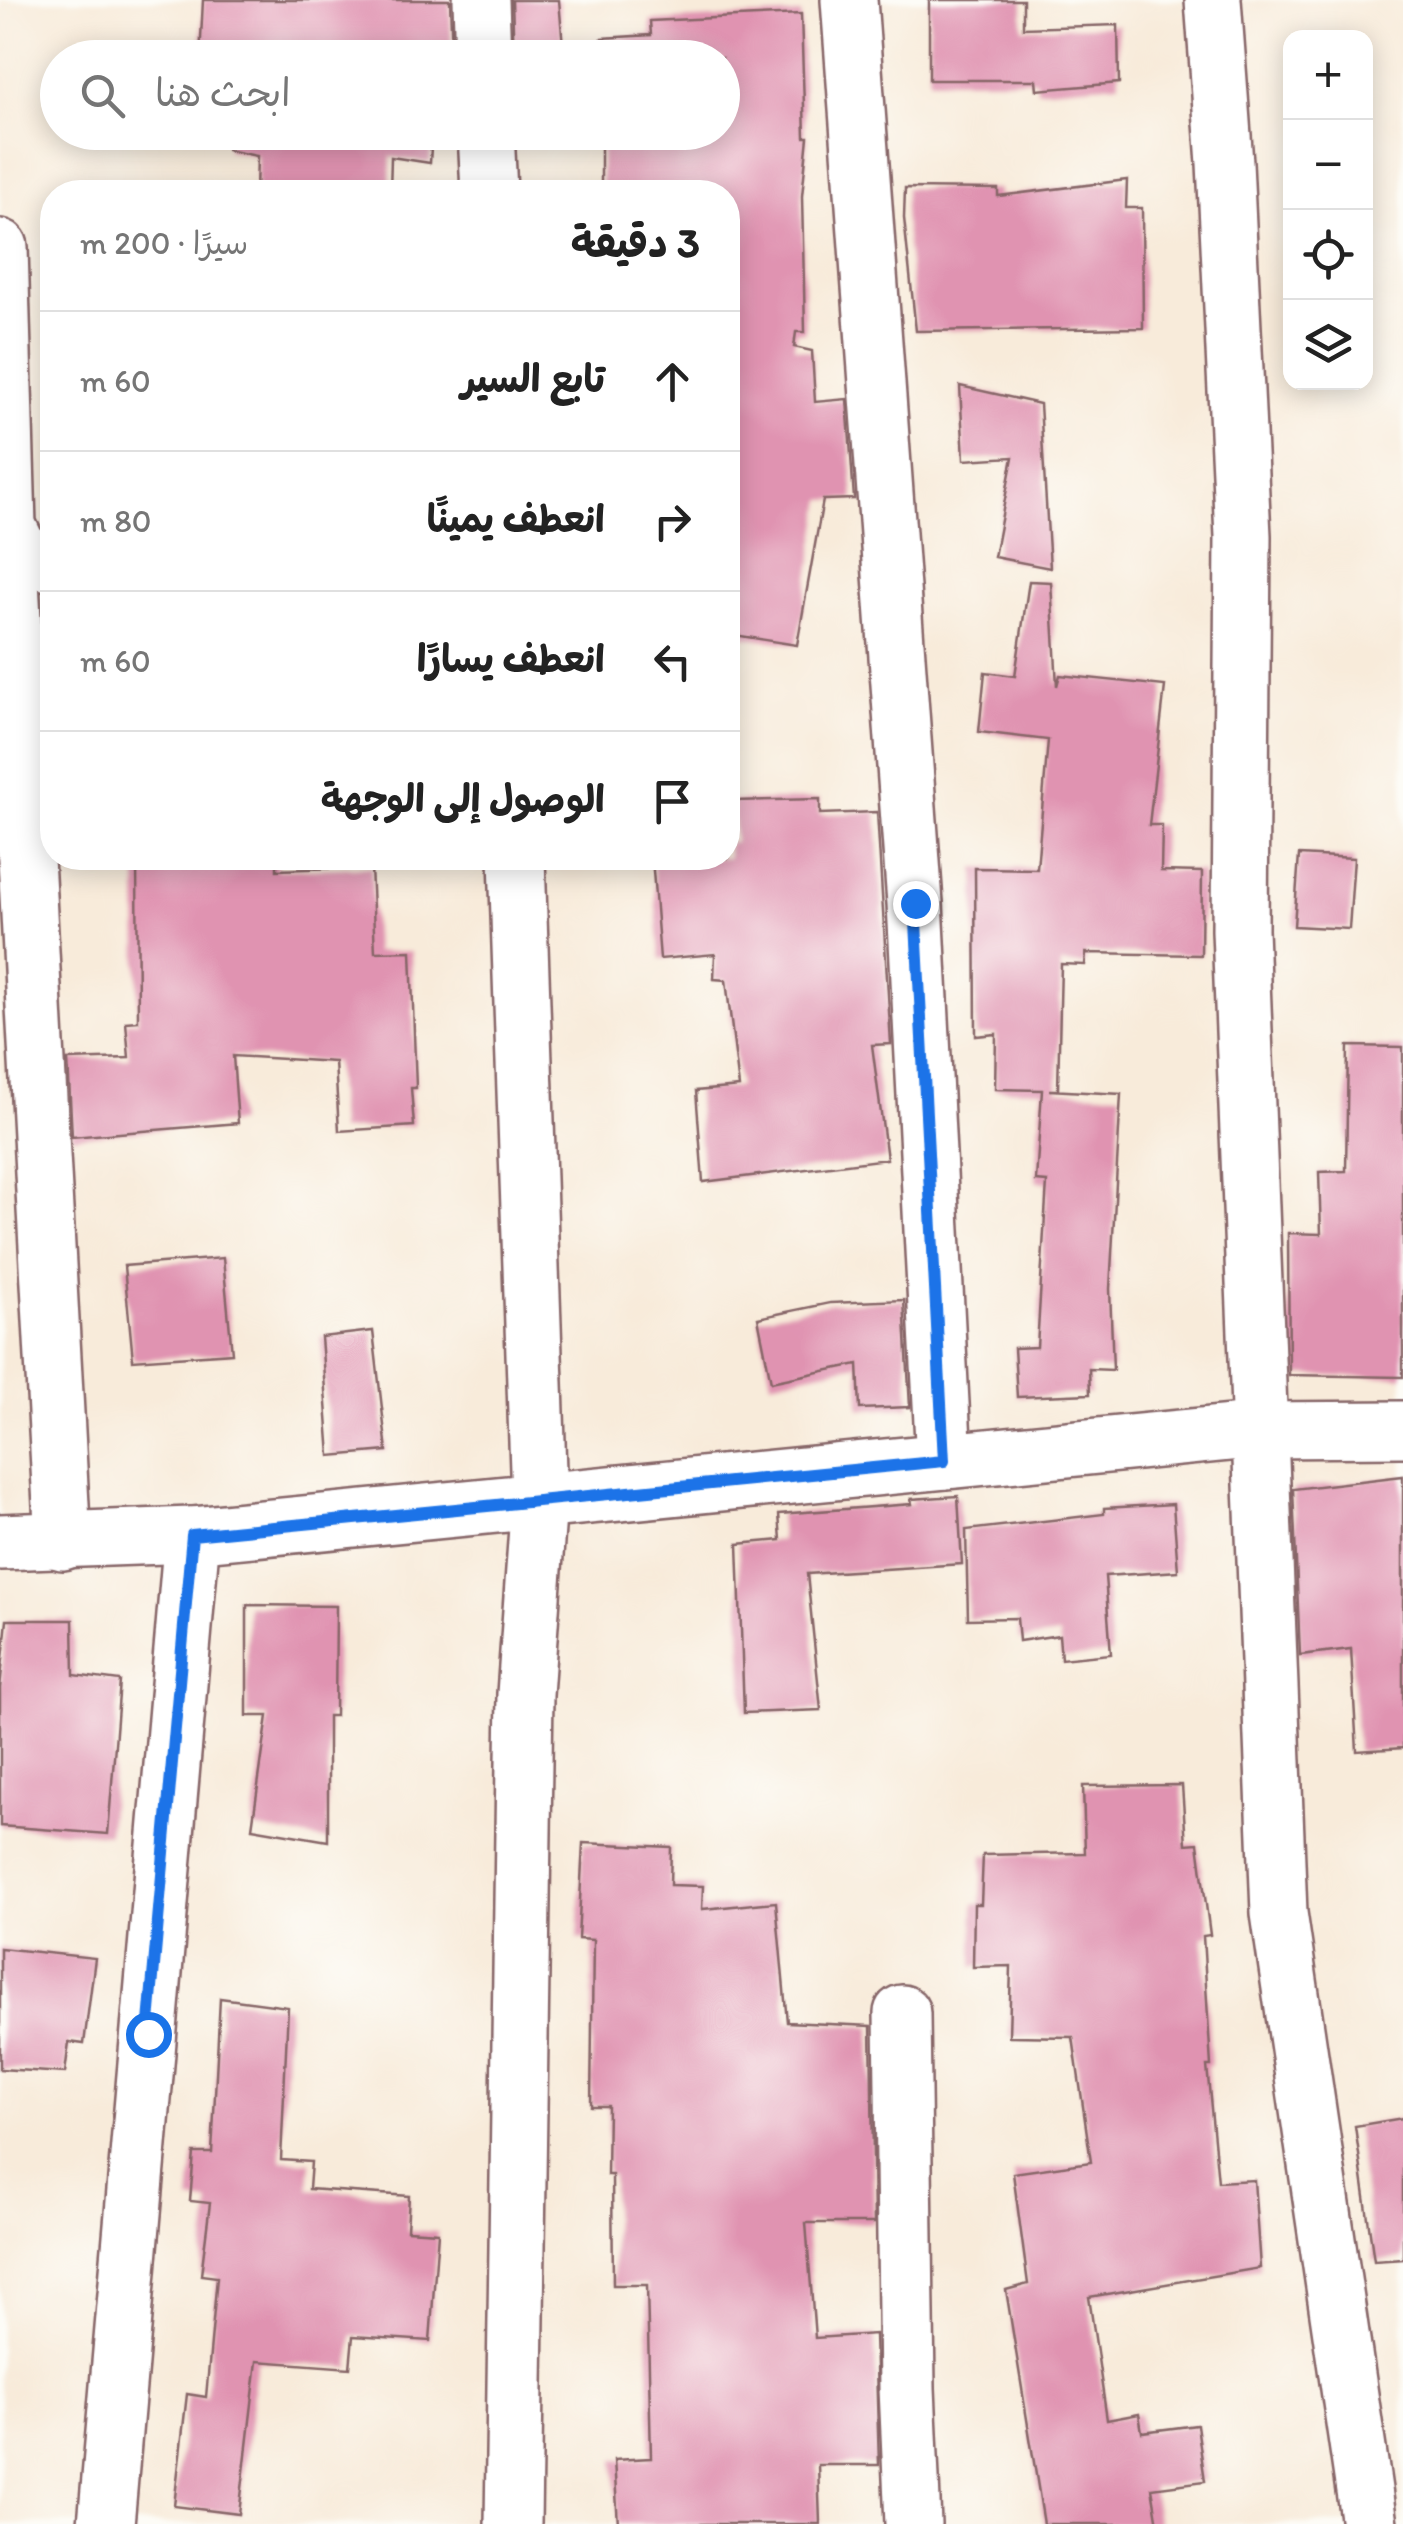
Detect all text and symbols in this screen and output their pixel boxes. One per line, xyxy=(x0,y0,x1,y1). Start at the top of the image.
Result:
map controls xyxy=(1283,30,1373,390)
button: + xyxy=(1283,30,1373,120)
search box xyxy=(40,40,740,150)
icon: search xyxy=(75,68,130,123)
text: ابحث هنا xyxy=(155,70,291,116)
button: − xyxy=(1283,120,1373,210)
button: locate xyxy=(1283,210,1373,300)
text: 3 دقيقة xyxy=(571,217,700,268)
text: سيرًا · 200 m xyxy=(80,224,248,262)
button: layers xyxy=(1283,300,1373,390)
icon: ahead xyxy=(645,354,700,409)
text: تابع السير xyxy=(461,356,605,402)
text: 60 m xyxy=(80,362,151,400)
icon: right xyxy=(645,494,700,549)
text: انعطف يمينًا xyxy=(427,496,605,542)
text: 80 m xyxy=(80,502,151,540)
icon: left xyxy=(645,634,700,689)
text: انعطف يسارًا xyxy=(417,636,605,682)
text: 60 m xyxy=(80,642,151,680)
icon: arrive xyxy=(645,774,700,829)
text: الوصول إلى الوجهة xyxy=(321,776,605,822)
route end xyxy=(893,881,939,927)
route start xyxy=(126,2012,172,2058)

